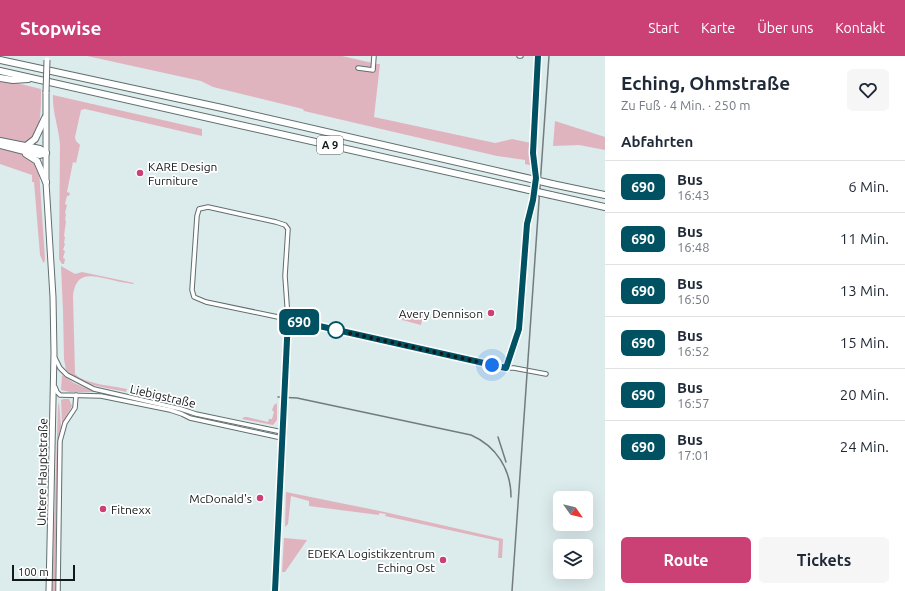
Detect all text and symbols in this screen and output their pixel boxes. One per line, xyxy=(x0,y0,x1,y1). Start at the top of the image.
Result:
text: Stopwise xyxy=(20,17,101,39)
text: Start xyxy=(648,20,679,36)
text: Karte xyxy=(701,20,735,36)
text: Über uns xyxy=(757,20,813,36)
text: Kontakt xyxy=(835,20,885,36)
button: heart xyxy=(847,69,889,111)
text: Eching, Ohmstraße xyxy=(621,72,790,94)
text: Zu Fuß · 4 Min. · 250 m xyxy=(621,98,750,112)
text: Abfahrten xyxy=(621,133,693,150)
road number: A 9 xyxy=(317,136,343,154)
place label: KARE Design Furniture xyxy=(148,160,217,187)
marker: KARE Design Furniture xyxy=(135,168,145,178)
text: Bus xyxy=(677,171,703,188)
text: 6 Min. xyxy=(848,178,889,195)
text: 690 xyxy=(631,179,655,195)
text: 16:43 xyxy=(677,188,710,202)
text: Bus xyxy=(677,223,703,240)
text: 11 Min. xyxy=(840,230,889,247)
text: 690 xyxy=(631,231,655,247)
text: 16:48 xyxy=(677,240,710,254)
text: Bus xyxy=(677,275,703,292)
text: 13 Min. xyxy=(840,282,889,299)
text: 690 xyxy=(631,283,655,299)
text: 16:50 xyxy=(677,292,710,306)
place label: Avery Dennison xyxy=(399,307,483,320)
marker: Avery Dennison xyxy=(486,308,496,318)
line badge: 690 xyxy=(276,309,322,335)
text: 690 xyxy=(287,314,311,330)
unlabelled marker xyxy=(327,321,345,339)
text: Bus xyxy=(677,327,703,344)
text: 15 Min. xyxy=(840,334,889,351)
text: 690 xyxy=(631,335,655,351)
text: 16:52 xyxy=(677,344,710,358)
your location xyxy=(482,355,502,375)
text: Bus xyxy=(677,379,703,396)
street label: Liebigstraße xyxy=(129,382,197,410)
text: 20 Min. xyxy=(840,386,889,403)
text: 690 xyxy=(631,387,655,403)
text: 16:57 xyxy=(677,396,710,410)
street label: Untere Hauptstraße xyxy=(35,418,49,526)
text: Bus xyxy=(677,431,703,448)
text: 24 Min. xyxy=(840,438,889,455)
text: 690 xyxy=(631,439,655,455)
text: 17:01 xyxy=(677,448,710,462)
north arrow xyxy=(553,491,593,531)
map controls xyxy=(553,491,593,579)
place label: McDonald's xyxy=(189,492,252,505)
marker: McDonald's xyxy=(255,493,265,503)
place label: Fitnexx xyxy=(111,503,151,516)
marker: Fitnexx xyxy=(98,504,108,514)
button: Route xyxy=(621,537,751,583)
button: Tickets xyxy=(759,537,889,583)
button: layers xyxy=(553,539,593,579)
place label: EDEKA Logistikzentrum Eching Ost xyxy=(308,547,435,574)
marker: EDEKA Logistikzentrum Eching Ost xyxy=(438,555,448,565)
scale bar xyxy=(12,563,75,582)
text: 100 m xyxy=(18,566,49,578)

